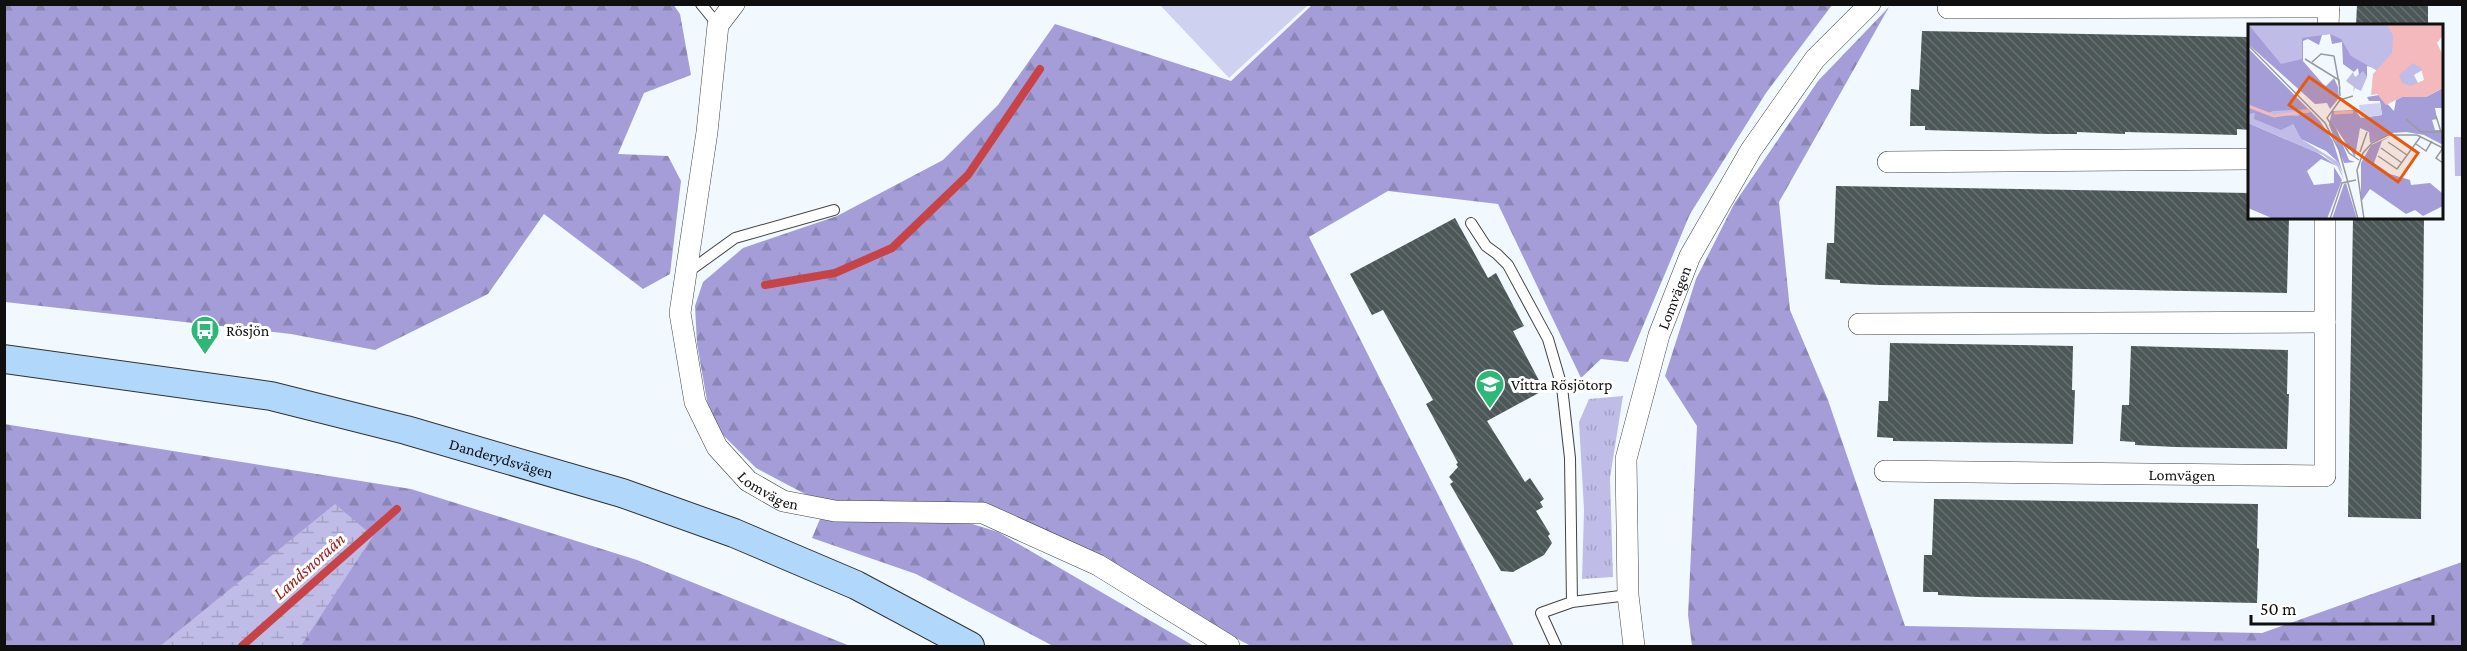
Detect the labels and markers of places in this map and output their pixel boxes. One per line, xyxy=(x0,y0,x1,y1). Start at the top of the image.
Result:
bus stop icon: Rösjön xyxy=(189,314,221,356)
place label: Rösjön xyxy=(226,322,270,340)
school or university icon: Vittra Rösjötorp xyxy=(1474,368,1506,410)
place label: Vittra Rösjötorp xyxy=(1511,376,1612,394)

